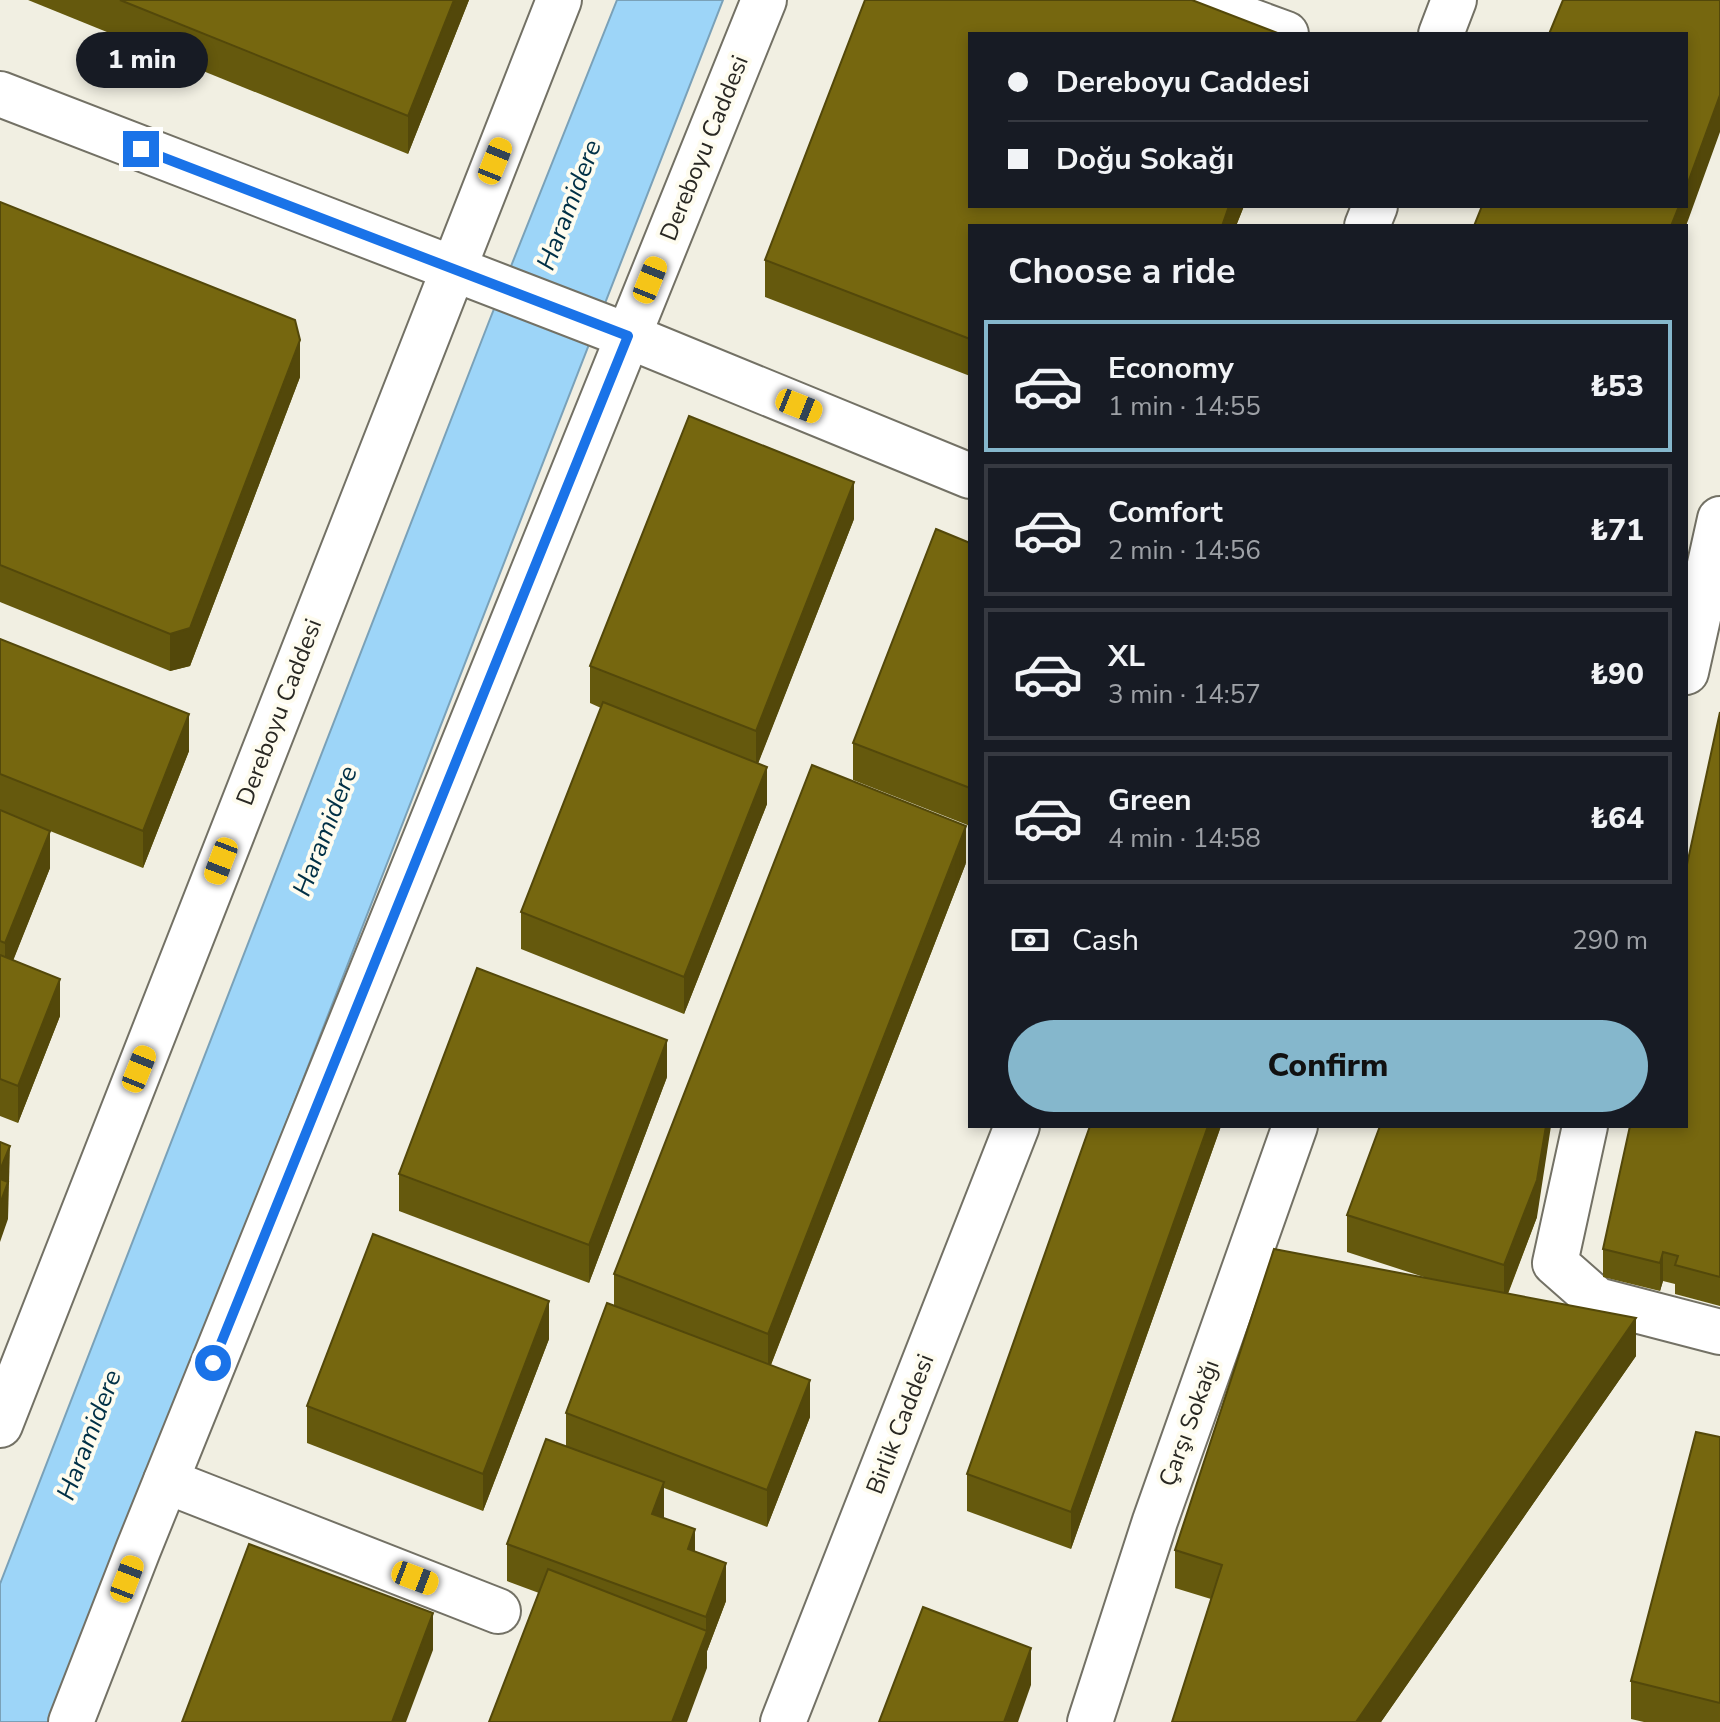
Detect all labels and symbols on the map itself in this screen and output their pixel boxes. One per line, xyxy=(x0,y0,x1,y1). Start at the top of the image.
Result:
callout: 1 min xyxy=(75,33,207,89)
street label: Dereboyu Caddesi xyxy=(652,51,756,245)
route end xyxy=(123,131,159,167)
car xyxy=(475,134,515,188)
water label: Haramidere xyxy=(528,135,610,275)
car xyxy=(630,253,670,307)
car xyxy=(772,386,826,426)
street label: Dereboyu Caddesi xyxy=(229,614,329,810)
water label: Haramidere xyxy=(284,761,366,901)
car xyxy=(201,834,241,888)
car xyxy=(119,1042,159,1096)
route start xyxy=(195,1345,231,1381)
street label: Birlik Caddesi xyxy=(859,1349,941,1499)
street label: Çarşı Sokağı xyxy=(1151,1355,1227,1491)
water label: Haramidere xyxy=(48,1365,130,1505)
car xyxy=(107,1552,147,1606)
car xyxy=(388,1558,442,1598)

